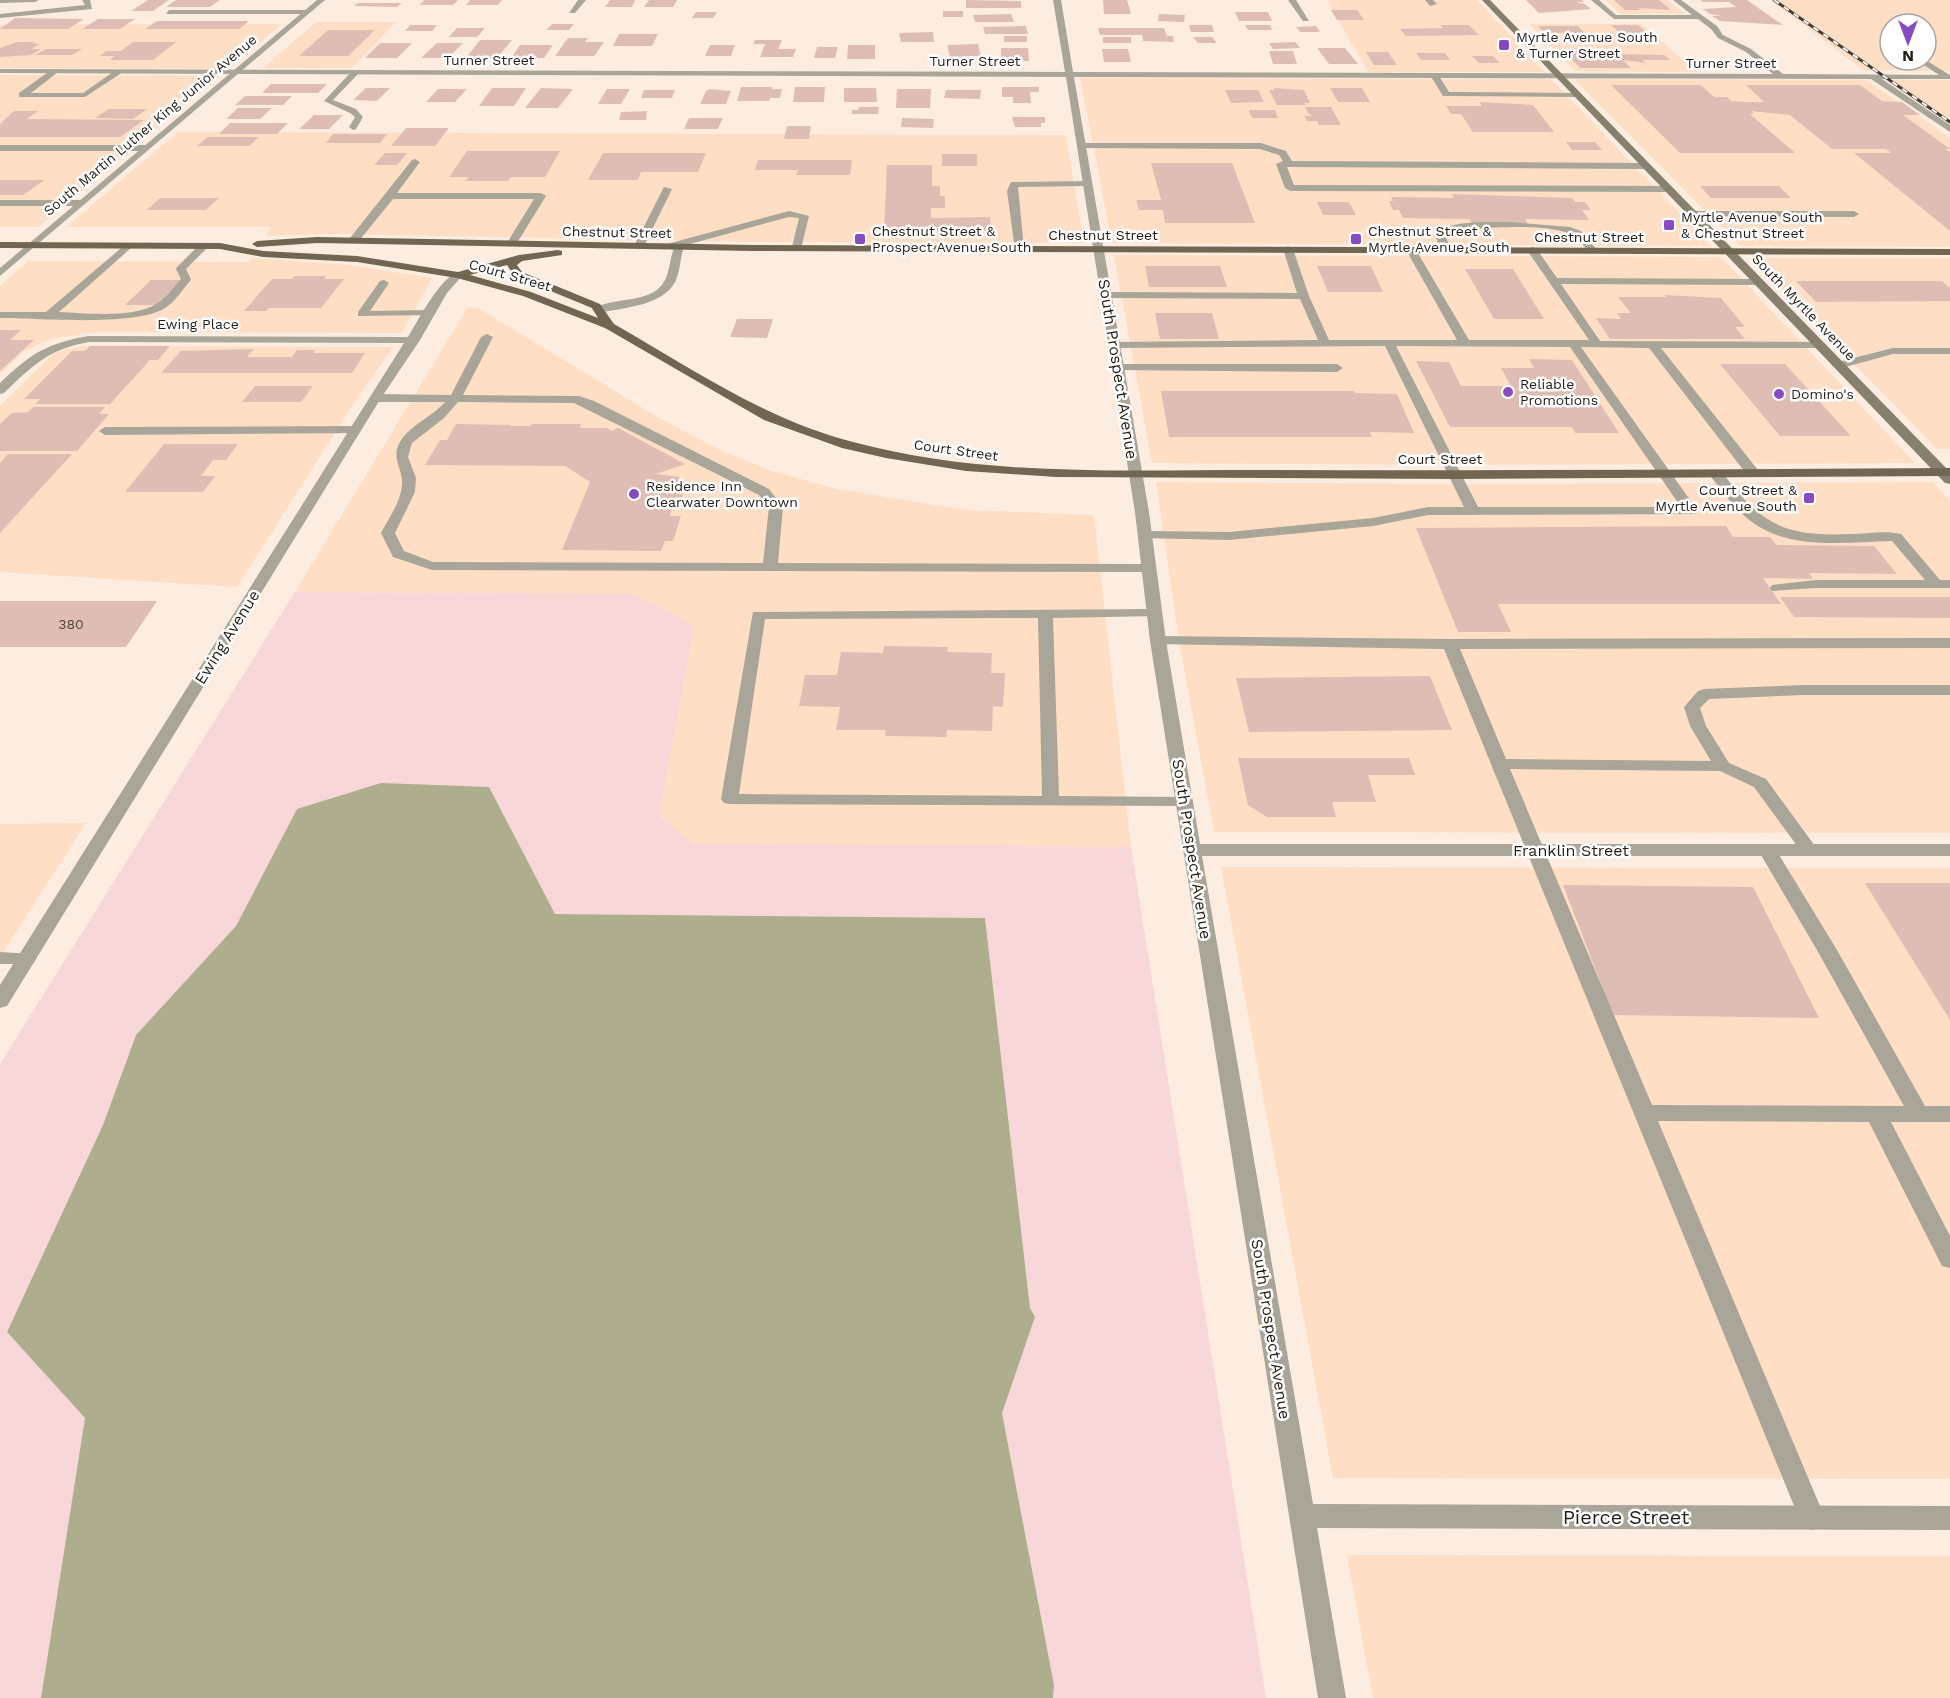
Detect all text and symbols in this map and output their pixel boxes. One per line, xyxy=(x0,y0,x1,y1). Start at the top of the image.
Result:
north arrow xyxy=(1878,12,1938,72)
place label: Myrtle Avenue South & Turner Street xyxy=(1516,29,1658,61)
street label: South Martin Luther King Junior Avenue xyxy=(40,31,260,219)
marker: Myrtle Avenue South & Turner Street xyxy=(1497,38,1511,52)
text: N xyxy=(1902,47,1914,66)
street label: Turner Street xyxy=(444,52,535,68)
street label: Turner Street xyxy=(930,53,1021,69)
street label: Turner Street xyxy=(1686,55,1777,71)
place label: Myrtle Avenue South & Chestnut Street xyxy=(1681,209,1823,241)
marker: Myrtle Avenue South & Chestnut Street xyxy=(1662,218,1676,232)
street label: Chestnut Street xyxy=(562,223,672,241)
place label: Chestnut Street & Prospect Avenue South xyxy=(872,223,1031,255)
place label: Chestnut Street & Myrtle Avenue South xyxy=(1368,223,1510,255)
street label: Chestnut Street xyxy=(1048,227,1158,243)
street label: Chestnut Street xyxy=(1534,229,1644,245)
marker: Chestnut Street & Prospect Avenue South xyxy=(853,232,867,246)
marker: Chestnut Street & Myrtle Avenue South xyxy=(1349,232,1363,246)
street label: South Myrtle Avenue xyxy=(1749,250,1859,364)
street label: Court Street xyxy=(467,256,553,294)
street label: South Prospect Avenue xyxy=(1094,278,1142,460)
street label: Ewing Place xyxy=(157,316,239,332)
place label: Reliable Promotions xyxy=(1520,376,1598,408)
marker: Reliable Promotions xyxy=(1501,385,1515,399)
place label: Domino's xyxy=(1791,386,1854,402)
marker: Domino's xyxy=(1772,387,1786,401)
street label: Court Street xyxy=(913,436,999,464)
street label: Court Street xyxy=(1398,451,1482,467)
place label: Residence Inn Clearwater Downtown xyxy=(646,478,798,510)
place label: Court Street & Myrtle Avenue South xyxy=(1655,482,1797,514)
marker: Residence Inn Clearwater Downtown xyxy=(627,487,641,501)
marker: Court Street & Myrtle Avenue South xyxy=(1802,491,1816,505)
street label: Ewing Avenue xyxy=(191,586,263,688)
house number: 380 xyxy=(58,616,84,632)
street label: South Prospect Avenue xyxy=(1168,758,1216,940)
street label: Franklin Street xyxy=(1513,841,1629,860)
street label: South Prospect Avenue xyxy=(1247,1238,1295,1420)
street label: Pierce Street xyxy=(1563,1505,1690,1529)

